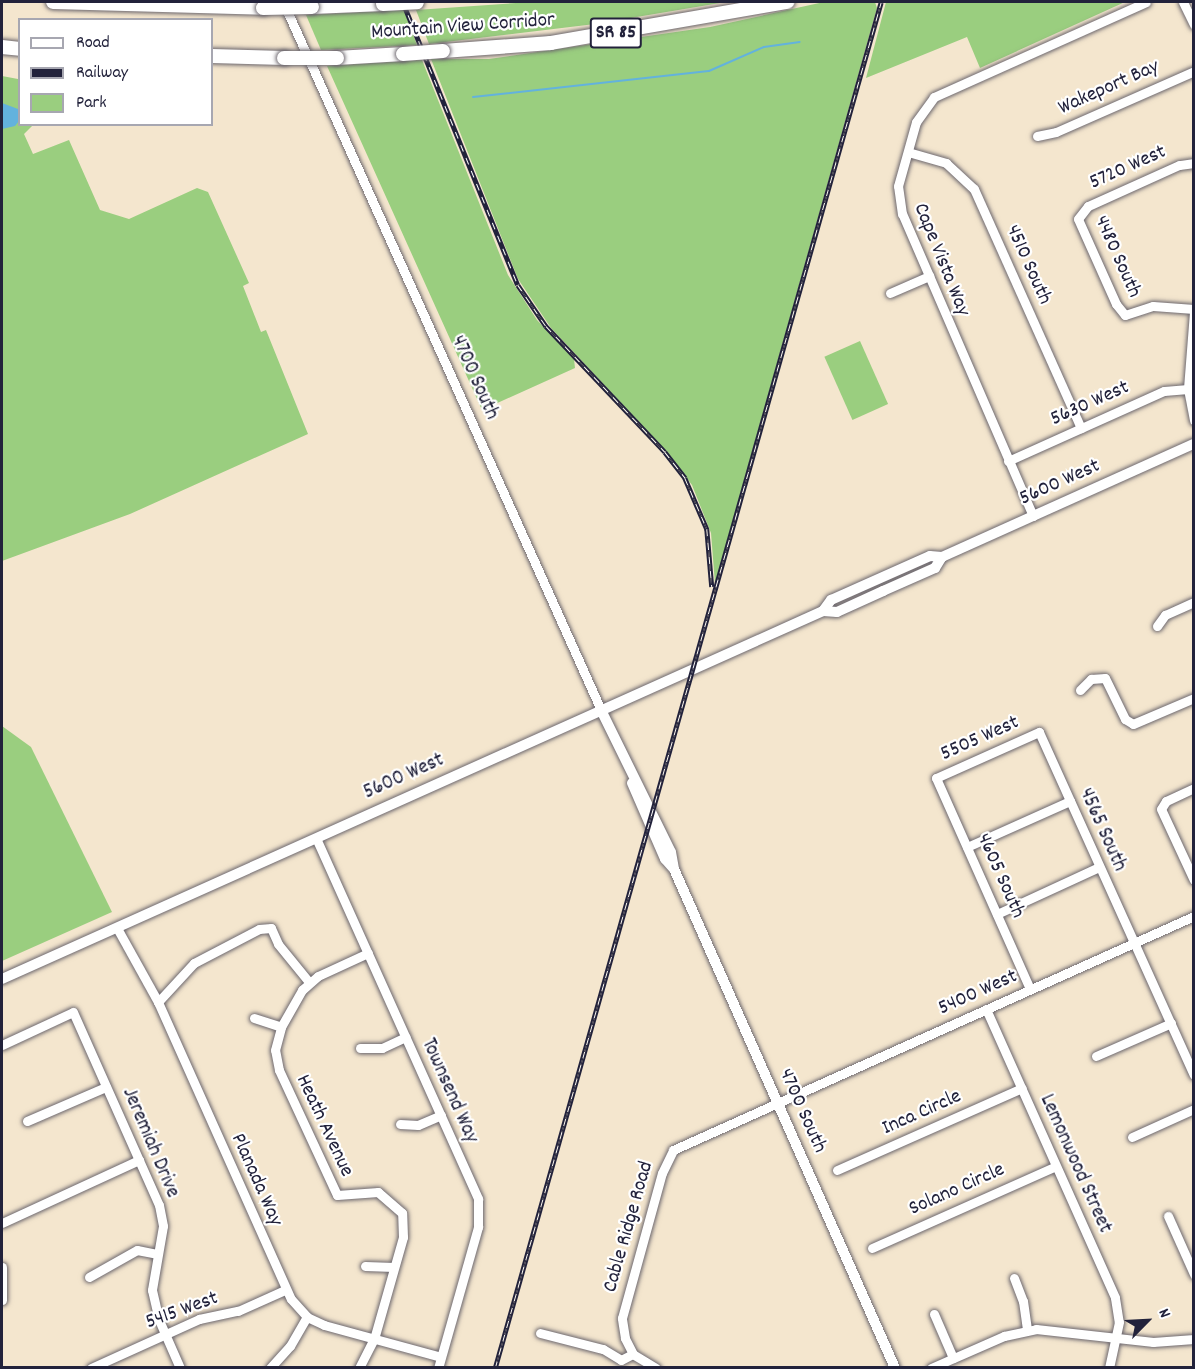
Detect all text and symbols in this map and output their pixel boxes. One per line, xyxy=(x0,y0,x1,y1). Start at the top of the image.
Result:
street label: Mountain View Corridor xyxy=(370,8,556,46)
road number: SR 85 xyxy=(589,16,643,50)
legend xyxy=(18,18,213,126)
text: Road xyxy=(76,31,110,56)
street label: Wakeport Bay xyxy=(1055,55,1163,121)
text: Railway xyxy=(76,61,128,86)
text: Park xyxy=(76,91,107,116)
street label: 5720 West xyxy=(1086,140,1170,196)
street label: Cape Vista Way xyxy=(907,200,975,320)
street label: 4480 South xyxy=(1088,212,1146,302)
street label: 4510 South xyxy=(999,221,1057,309)
street label: 4700 South xyxy=(444,332,504,424)
street label: 5630 West xyxy=(1047,376,1133,432)
street label: 5600 West xyxy=(1016,454,1104,512)
street label: 5505 West xyxy=(937,711,1023,767)
street label: 5600 West xyxy=(360,748,448,806)
street label: 4565 South xyxy=(1073,785,1131,875)
street label: 4605 South xyxy=(970,830,1030,922)
street label: 5400 West xyxy=(934,964,1022,1022)
street label: Townsend Way xyxy=(415,1035,483,1147)
street label: 4700 South xyxy=(772,1065,832,1157)
street label: Heath Avenue xyxy=(289,1071,359,1181)
street label: Jeremiah Drive xyxy=(116,1084,184,1202)
street label: Inca Circle xyxy=(879,1084,965,1142)
street label: Lemonwood Street xyxy=(1033,1091,1117,1237)
street label: Planada Way xyxy=(224,1130,288,1230)
street label: Solano Circle xyxy=(905,1158,1009,1222)
street label: Cable Ridge Road xyxy=(598,1159,660,1295)
street label: 5415 West xyxy=(142,1286,222,1336)
north arrow xyxy=(1117,1291,1177,1351)
text: N xyxy=(1152,1305,1176,1322)

